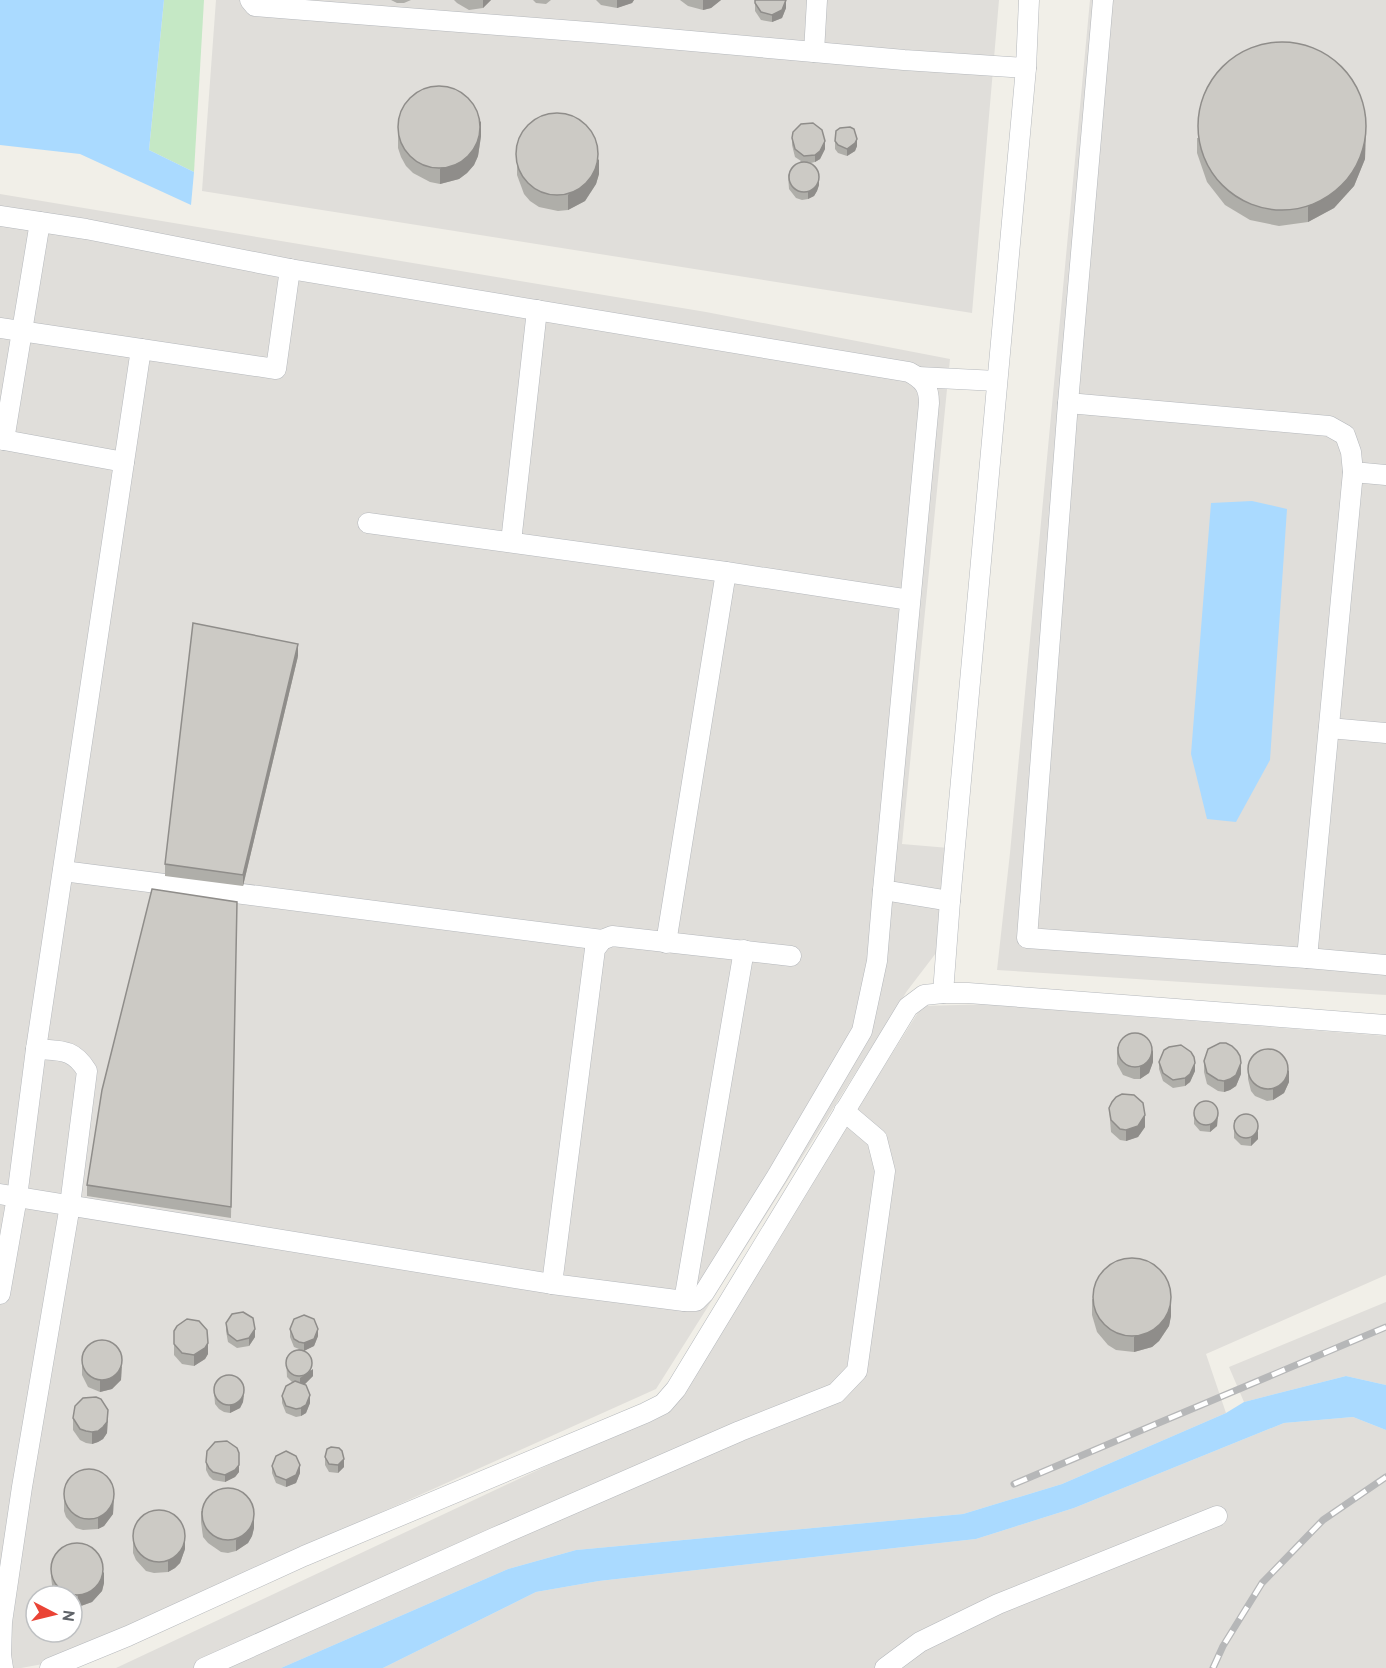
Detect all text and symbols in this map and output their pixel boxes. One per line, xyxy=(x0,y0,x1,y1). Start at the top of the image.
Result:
north arrow xyxy=(24,1584,84,1644)
text: N xyxy=(56,1609,78,1623)

